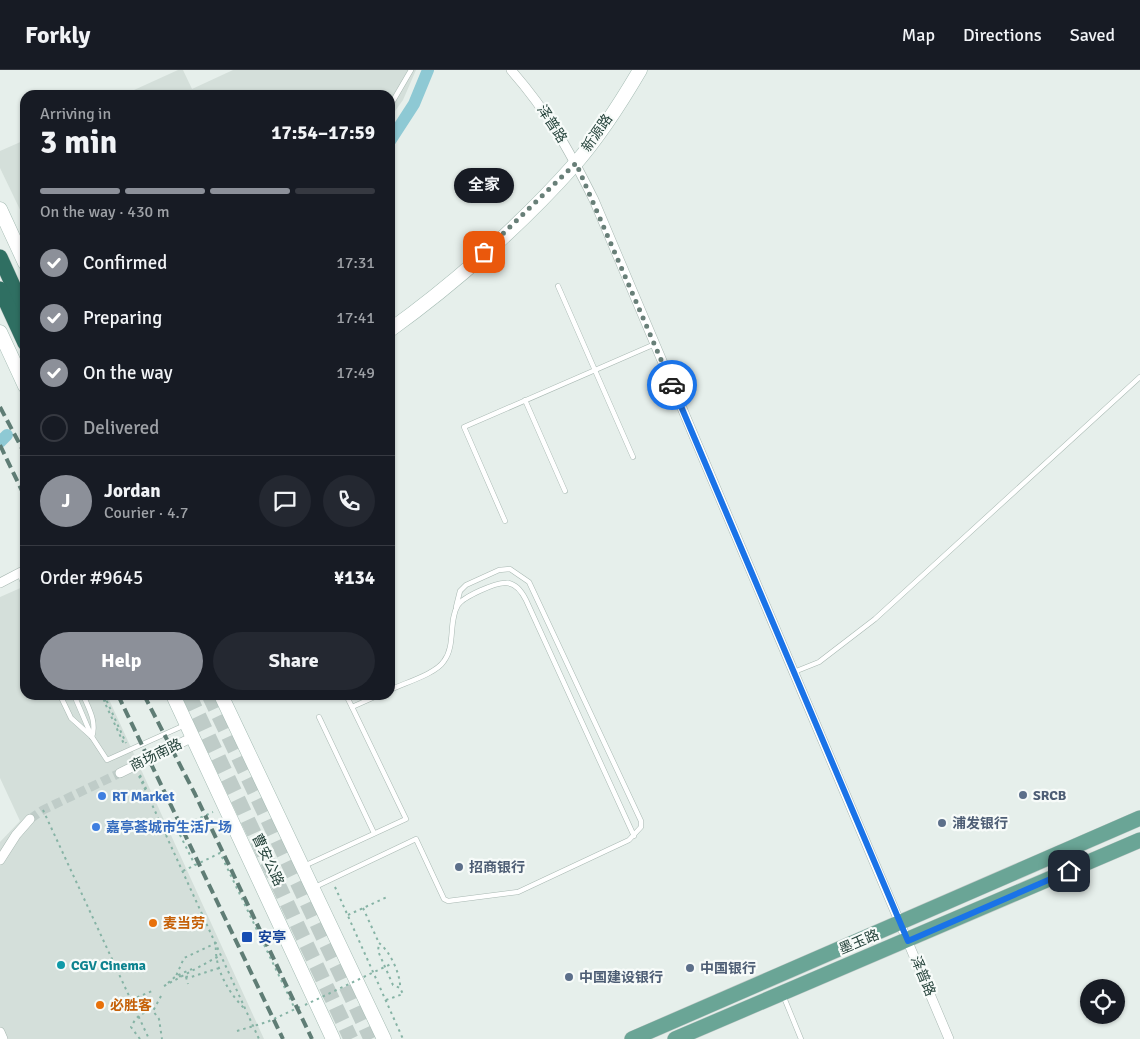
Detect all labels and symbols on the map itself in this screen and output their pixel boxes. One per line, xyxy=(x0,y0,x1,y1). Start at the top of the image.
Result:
street label: 泽普路 xyxy=(533,102,571,146)
street label: 新源路 xyxy=(578,111,616,155)
callout: 全家 xyxy=(454,167,514,202)
pin xyxy=(463,231,505,273)
courier xyxy=(647,360,697,410)
street label: 商场南路 xyxy=(127,735,185,775)
place label: SRCB xyxy=(1033,787,1067,804)
place label: RT Market xyxy=(112,788,175,805)
marker: SRCB xyxy=(1017,789,1029,801)
marker: RT Market xyxy=(96,790,108,802)
place label: 浦发银行 xyxy=(952,815,1008,832)
marker: 浦发银行 xyxy=(936,817,948,829)
place label: 嘉亭荟城市生活广场 xyxy=(106,819,232,836)
marker: 嘉亭荟城市生活广场 xyxy=(90,821,102,833)
street label: 曹安公路 xyxy=(248,831,288,889)
pin xyxy=(1048,850,1090,892)
place label: 招商银行 xyxy=(469,859,525,876)
marker: 招商银行 xyxy=(453,861,465,873)
place label: 麦当劳 xyxy=(163,915,205,932)
marker: 麦当劳 xyxy=(147,917,159,929)
street label: 墨玉路 xyxy=(836,926,882,958)
place label: 安亭 xyxy=(258,929,286,946)
marker: 安亭 xyxy=(240,930,254,944)
street label: 泽普路 xyxy=(907,953,939,999)
place label: CGV Cinema xyxy=(71,957,146,974)
marker: CGV Cinema xyxy=(55,959,67,971)
place label: 中国银行 xyxy=(700,960,756,977)
marker: 中国银行 xyxy=(684,962,696,974)
place label: 中国建设银行 xyxy=(579,969,663,986)
marker: 中国建设银行 xyxy=(563,971,575,983)
place label: 必胜客 xyxy=(110,997,152,1014)
marker: 必胜客 xyxy=(94,999,106,1011)

